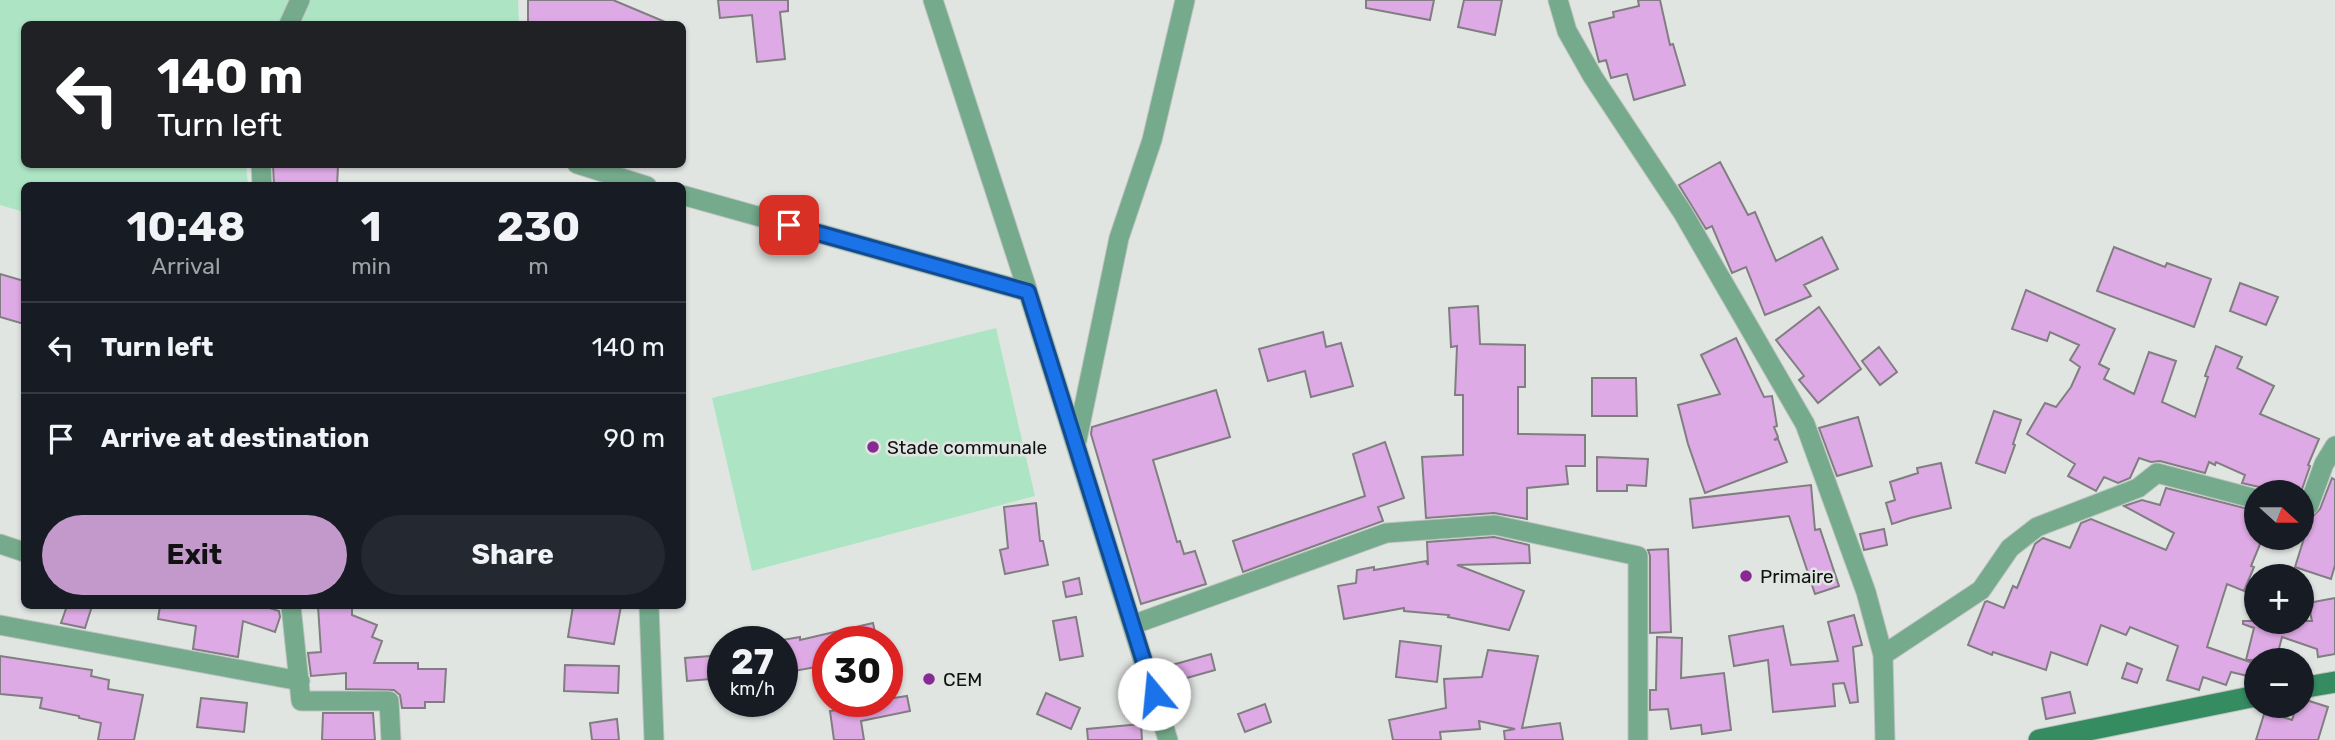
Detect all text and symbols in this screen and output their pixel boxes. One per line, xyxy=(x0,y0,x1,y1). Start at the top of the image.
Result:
text: 140 m xyxy=(157,47,303,105)
icon: left xyxy=(42,49,133,140)
text: Turn left xyxy=(157,106,282,144)
pin xyxy=(759,195,819,255)
text: 10:48 xyxy=(127,202,245,252)
text: 1 xyxy=(361,202,382,252)
text: 230 xyxy=(497,202,580,252)
icon: arrive xyxy=(770,206,808,244)
text: Arrival xyxy=(152,252,221,280)
text: min xyxy=(351,252,391,280)
text: m xyxy=(528,252,549,280)
icon: left xyxy=(42,329,80,367)
text: Turn left xyxy=(101,332,213,363)
text: 140 m xyxy=(592,332,665,363)
icon: arrive xyxy=(42,420,80,458)
text: Arrive at destination xyxy=(101,423,369,454)
text: 90 m xyxy=(604,423,665,454)
place label: Stade communale xyxy=(887,436,1047,459)
marker: Stade communale xyxy=(865,439,881,455)
north arrow xyxy=(2244,480,2314,550)
map controls xyxy=(2244,480,2314,718)
button: Exit xyxy=(42,515,347,595)
button: Share xyxy=(361,515,665,595)
button: + xyxy=(2244,564,2314,634)
place label: Primaire xyxy=(1760,565,1834,588)
marker: Primaire xyxy=(1738,568,1754,584)
speed limit sign: 30 xyxy=(812,626,903,717)
text: 27 xyxy=(731,641,774,683)
button: − xyxy=(2244,648,2314,718)
position arrow xyxy=(1117,657,1191,731)
place label: CEM xyxy=(943,668,982,691)
marker: CEM xyxy=(921,671,937,687)
text: km/h xyxy=(730,678,775,700)

